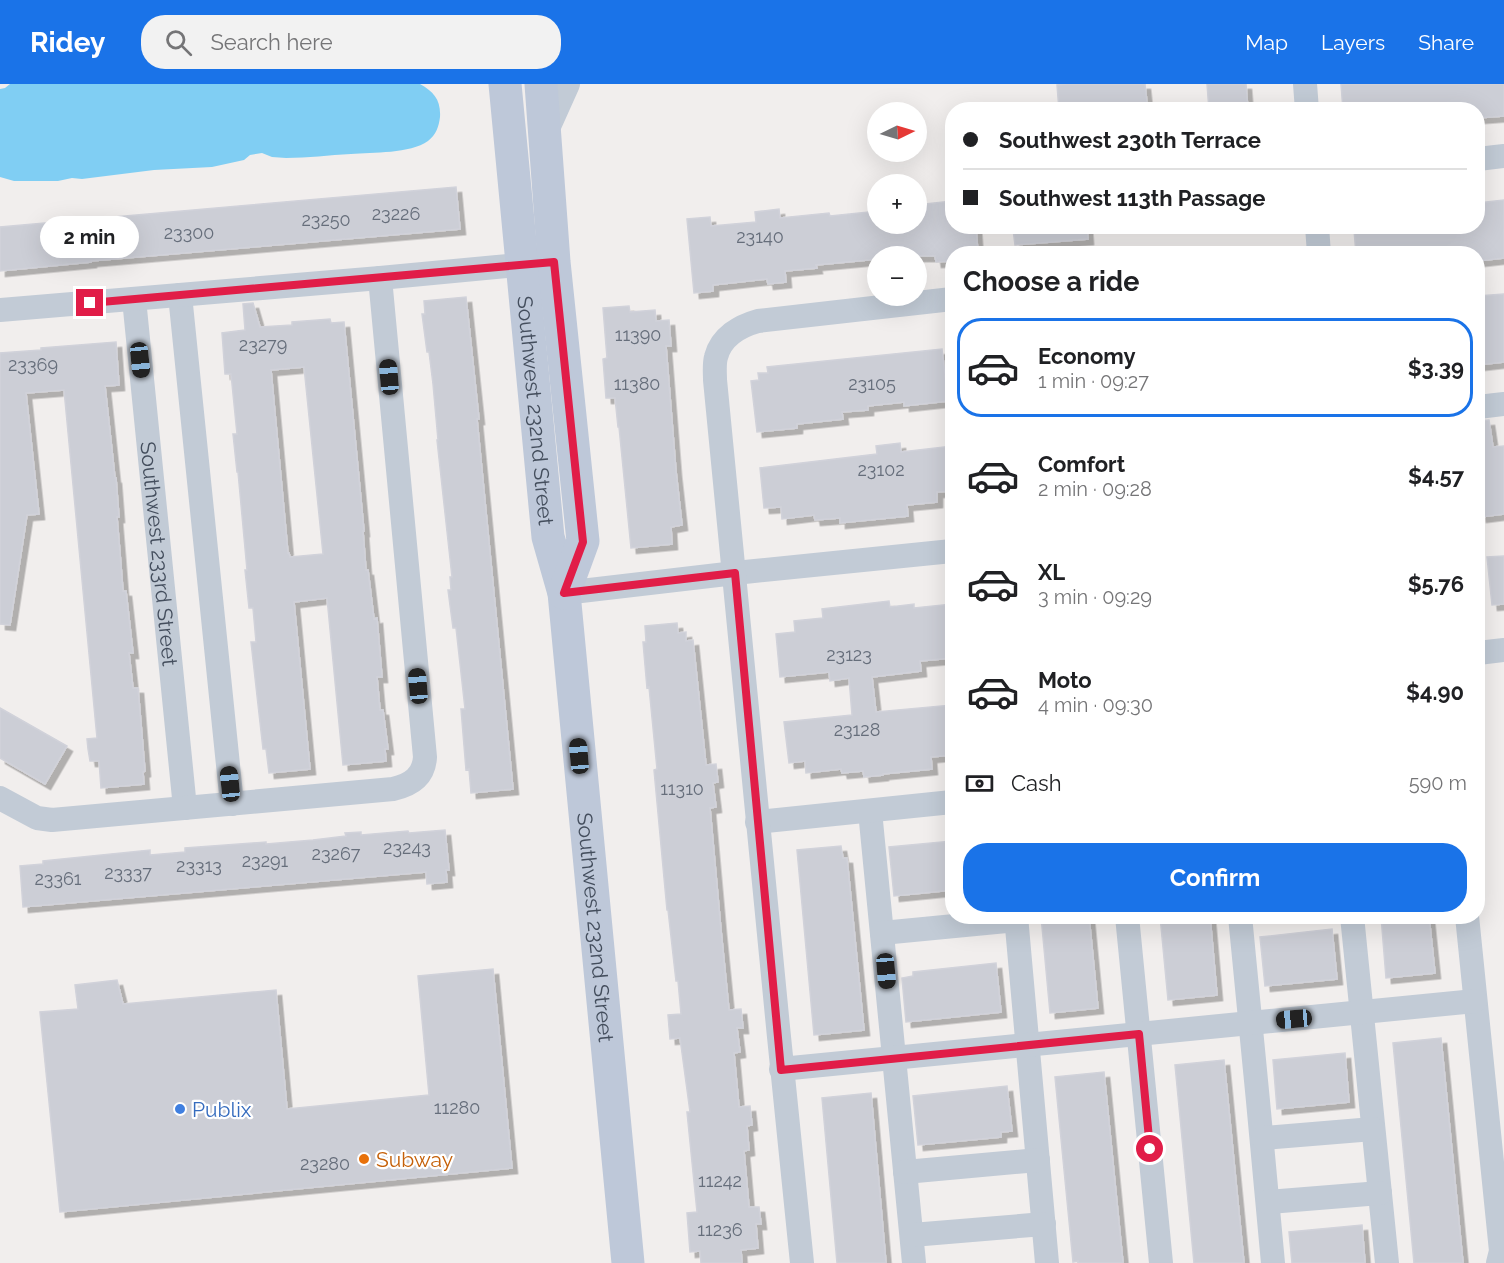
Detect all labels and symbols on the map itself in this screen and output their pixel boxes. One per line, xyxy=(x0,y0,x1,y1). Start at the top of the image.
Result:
north arrow xyxy=(867,102,927,162)
house number: 23226 xyxy=(372,203,420,224)
house number: 23250 xyxy=(301,209,351,230)
callout: 2 min xyxy=(40,216,140,258)
house number: 23300 xyxy=(164,222,214,243)
house number: 23140 xyxy=(736,226,784,247)
route end xyxy=(76,289,103,316)
street label: Southwest 232nd Street xyxy=(513,295,559,526)
house number: 11390 xyxy=(615,324,661,345)
house number: 23279 xyxy=(239,334,287,355)
car xyxy=(129,341,151,379)
house number: 23369 xyxy=(8,354,58,375)
car xyxy=(378,358,400,396)
house number: 11380 xyxy=(614,373,660,394)
house number: 23105 xyxy=(848,373,896,394)
street label: Southwest 233rd Street xyxy=(136,440,183,667)
house number: 23102 xyxy=(857,459,905,480)
house number: 23123 xyxy=(826,644,872,665)
car xyxy=(407,667,429,705)
house number: 23128 xyxy=(834,719,880,740)
car xyxy=(568,737,590,775)
car xyxy=(219,765,241,803)
house number: 11310 xyxy=(660,778,704,799)
street label: Southwest 232nd Street xyxy=(573,811,619,1043)
house number: 23243 xyxy=(383,837,431,858)
house number: 23267 xyxy=(312,843,361,864)
house number: 23291 xyxy=(242,850,289,871)
house number: 23313 xyxy=(176,855,222,876)
house number: 23337 xyxy=(104,862,152,883)
house number: 23361 xyxy=(34,868,82,889)
car xyxy=(875,952,897,990)
car xyxy=(1275,1008,1313,1030)
place label: Publix xyxy=(192,1097,252,1122)
house number: 11280 xyxy=(434,1097,480,1118)
marker: Publix xyxy=(173,1102,187,1116)
route start xyxy=(1136,1135,1163,1162)
place label: Subway xyxy=(376,1147,453,1172)
marker: Subway xyxy=(357,1152,371,1166)
house number: 23280 xyxy=(300,1153,350,1174)
house number: 11242 xyxy=(698,1170,742,1191)
house number: 11236 xyxy=(697,1219,743,1240)

